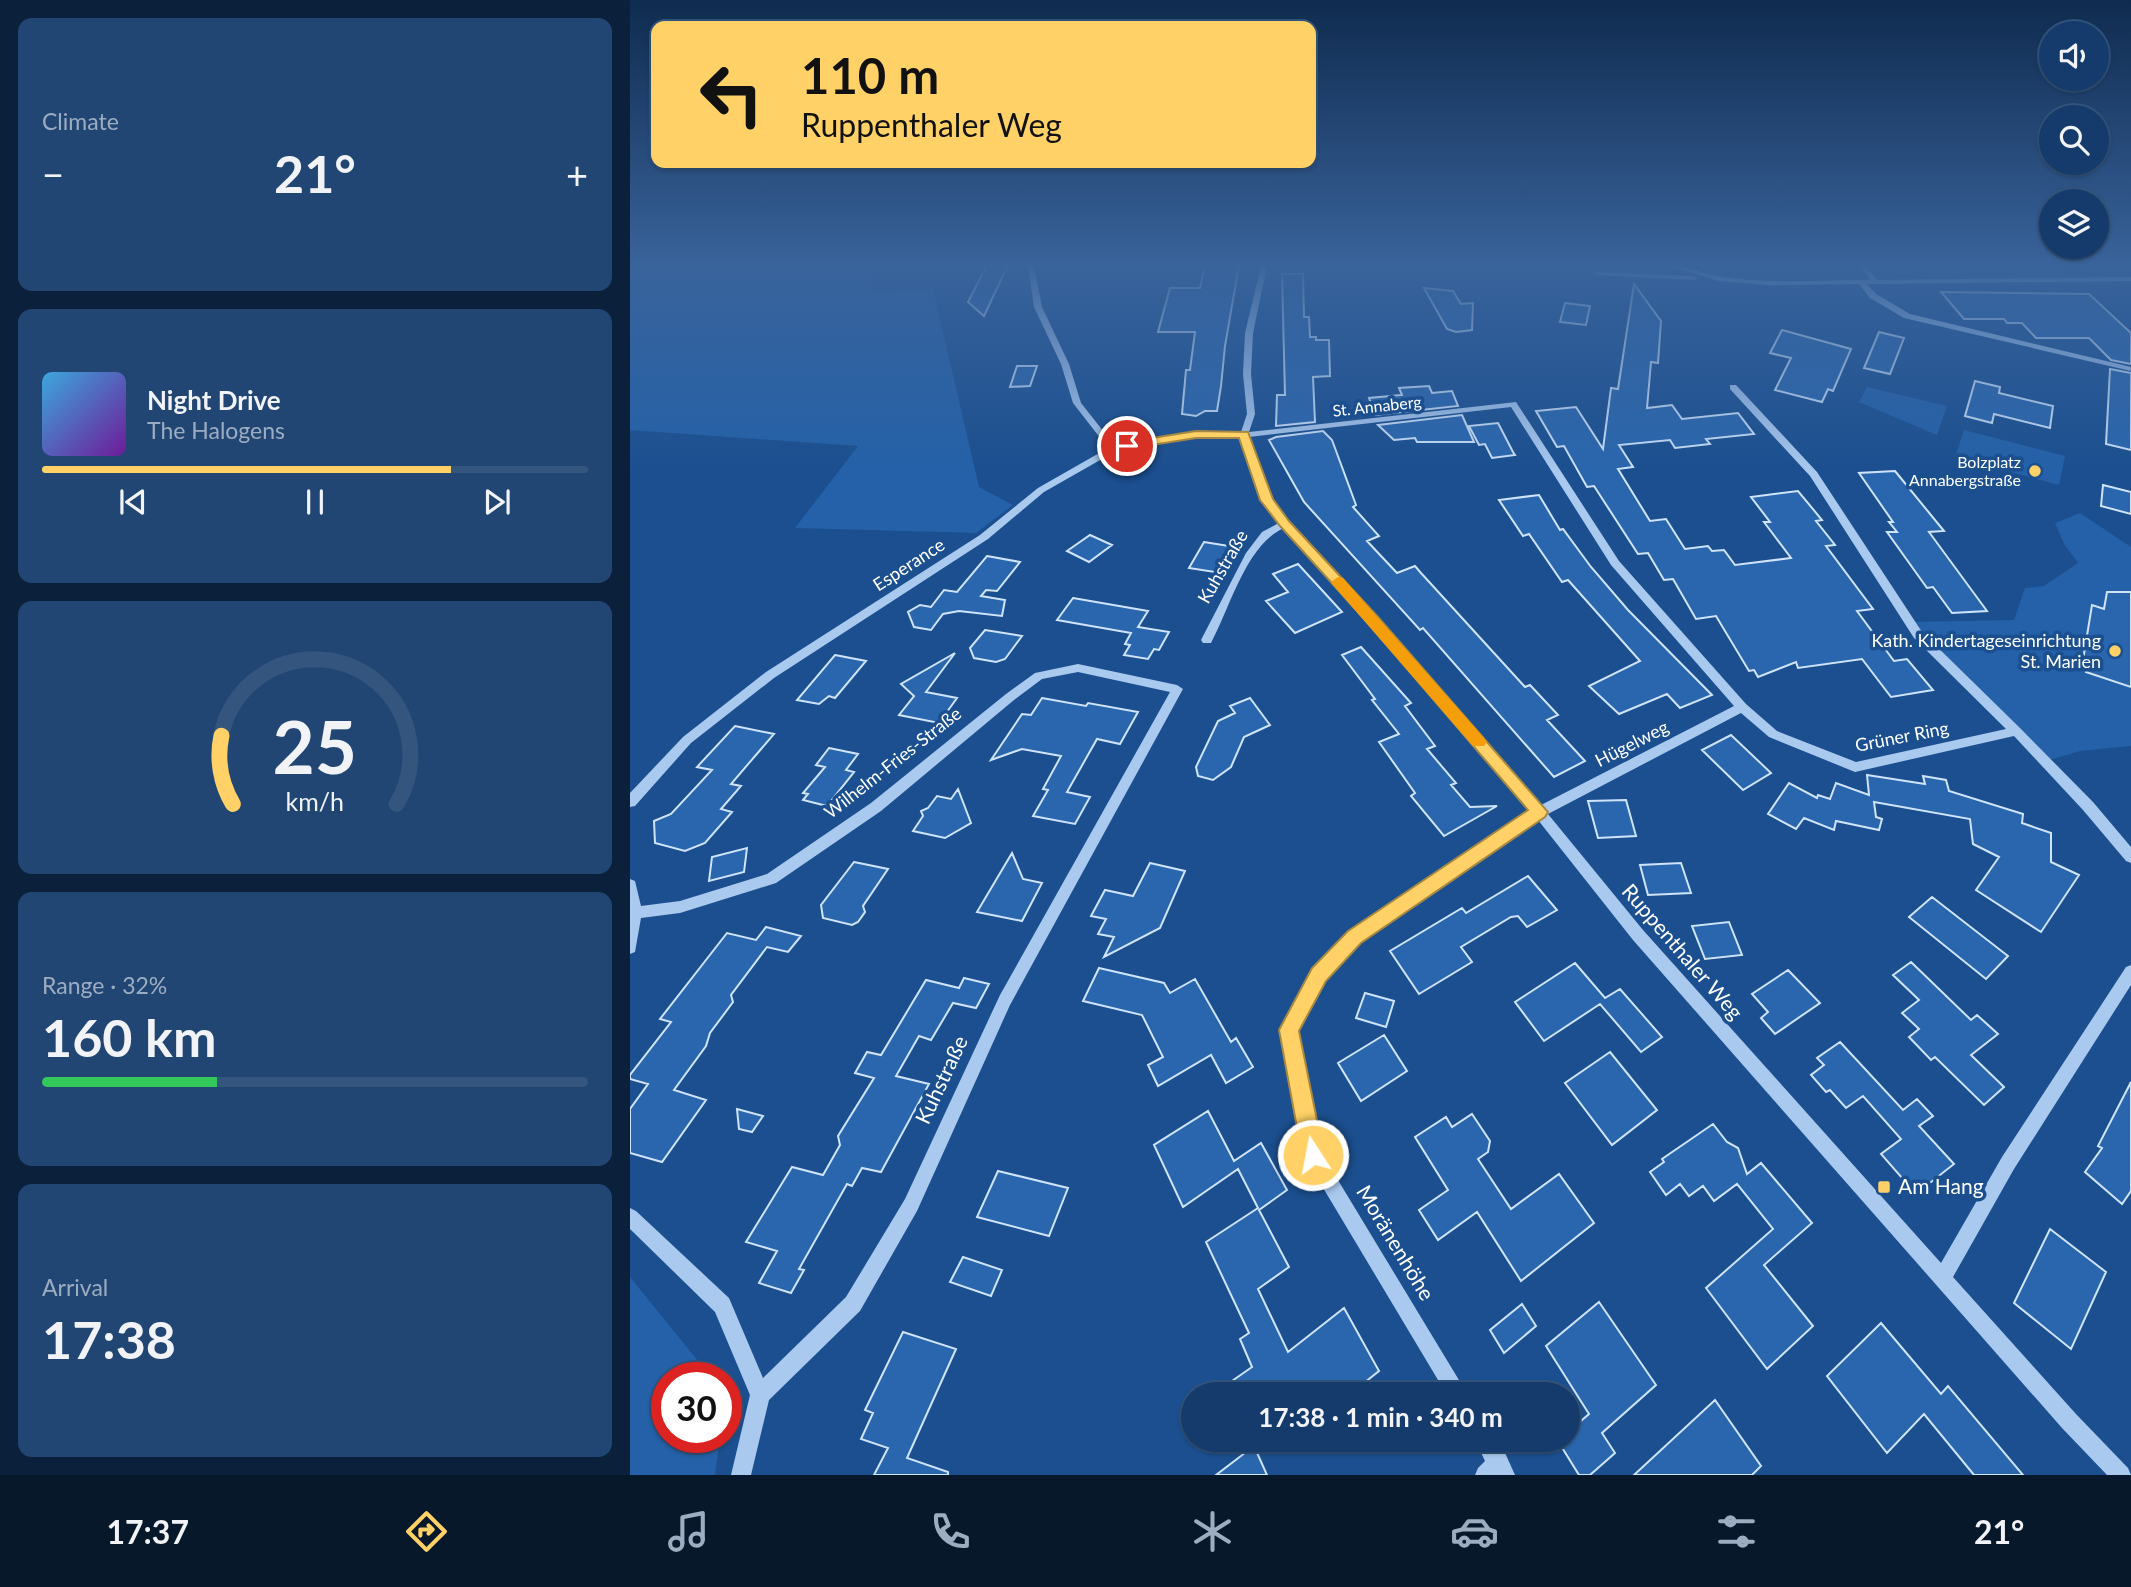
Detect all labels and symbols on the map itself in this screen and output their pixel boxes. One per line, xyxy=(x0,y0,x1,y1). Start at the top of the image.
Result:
street label: St. Annaberg xyxy=(1332,391,1422,420)
pin xyxy=(1097,416,1157,476)
place label: Bolzplatz Annabergstraße xyxy=(1909,452,2021,489)
marker: Bolzplatz Annabergstraße xyxy=(2027,463,2043,479)
street label: Kuhstraße xyxy=(1192,526,1252,607)
street label: Esperance xyxy=(869,533,948,595)
place label: Kath. Kindertageseinrichtung St. Marien xyxy=(1871,629,2101,672)
marker: Kath. Kindertageseinrichtung St. Marien xyxy=(2107,643,2123,659)
street label: Wilhelm-Fries-Straße xyxy=(819,702,965,823)
street label: Hügelweg xyxy=(1591,715,1672,771)
street label: Grüner Ring xyxy=(1853,716,1950,756)
street label: Ruppenthaler Weg xyxy=(1618,878,1749,1024)
street label: Kuhstraße xyxy=(909,1031,972,1128)
position arrow xyxy=(1276,1118,1350,1192)
place label: Am Hang xyxy=(1898,1173,1984,1198)
marker: Am Hang xyxy=(1876,1179,1892,1195)
street label: Moränenhöhe xyxy=(1352,1180,1440,1304)
speed limit sign: 30 xyxy=(651,1362,742,1453)

